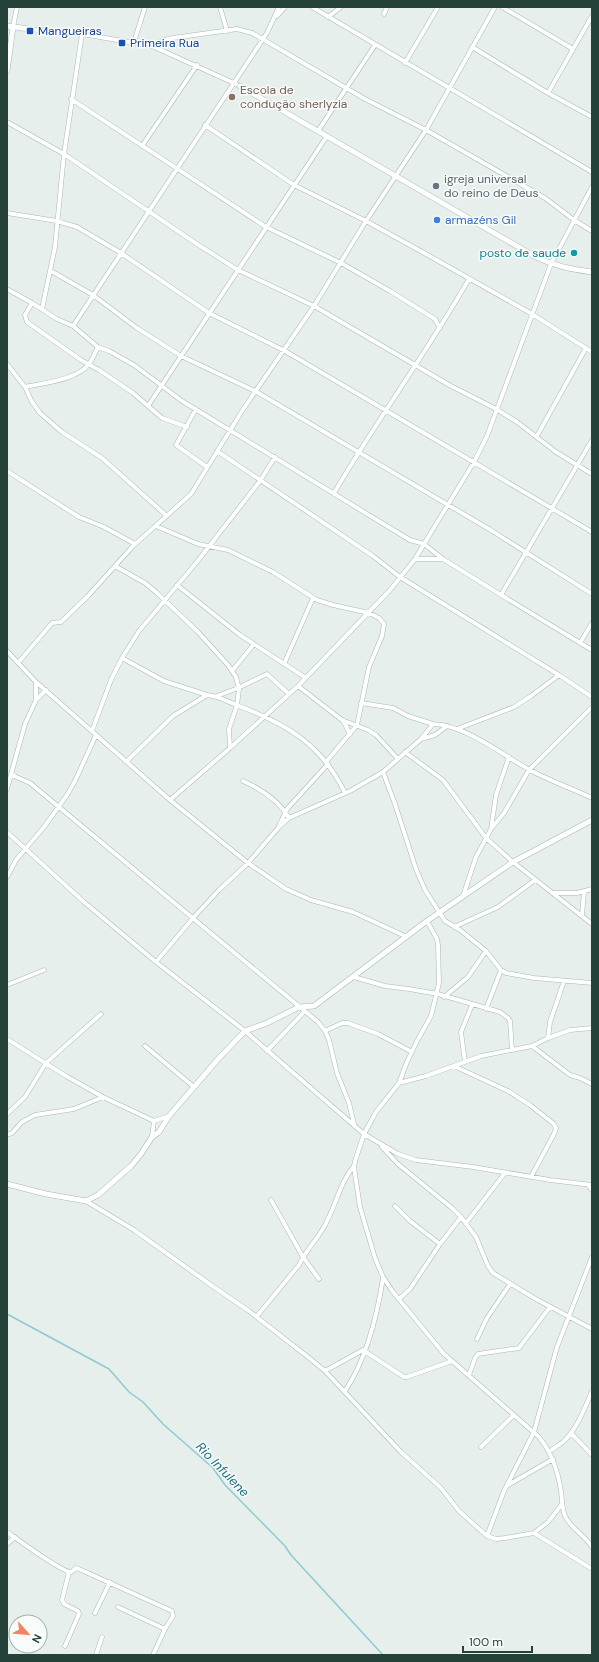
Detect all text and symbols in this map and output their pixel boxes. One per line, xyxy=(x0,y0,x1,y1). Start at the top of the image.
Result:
place label: Mangueiras xyxy=(38,23,102,39)
marker: Mangueiras xyxy=(25,26,35,36)
place label: Primeira Rua xyxy=(130,35,199,51)
marker: Primeira Rua xyxy=(117,38,127,48)
place label: Escola de condução sherlyzia xyxy=(240,82,347,112)
marker: Escola de condução sherlyzia xyxy=(227,92,237,102)
place label: igreja universal do reino de Deus xyxy=(444,171,538,201)
marker: igreja universal do reino de Deus xyxy=(431,181,441,191)
place label: armazéns Gil xyxy=(445,212,516,228)
marker: armazéns Gil xyxy=(432,215,442,225)
place label: posto de saude xyxy=(479,245,566,261)
marker: posto de saude xyxy=(569,248,579,258)
water label: Rio Infulene xyxy=(192,1438,253,1500)
north arrow xyxy=(8,1614,48,1654)
scale bar xyxy=(463,1628,532,1654)
text: N xyxy=(29,1632,45,1645)
text: 100 m xyxy=(469,1634,503,1650)

